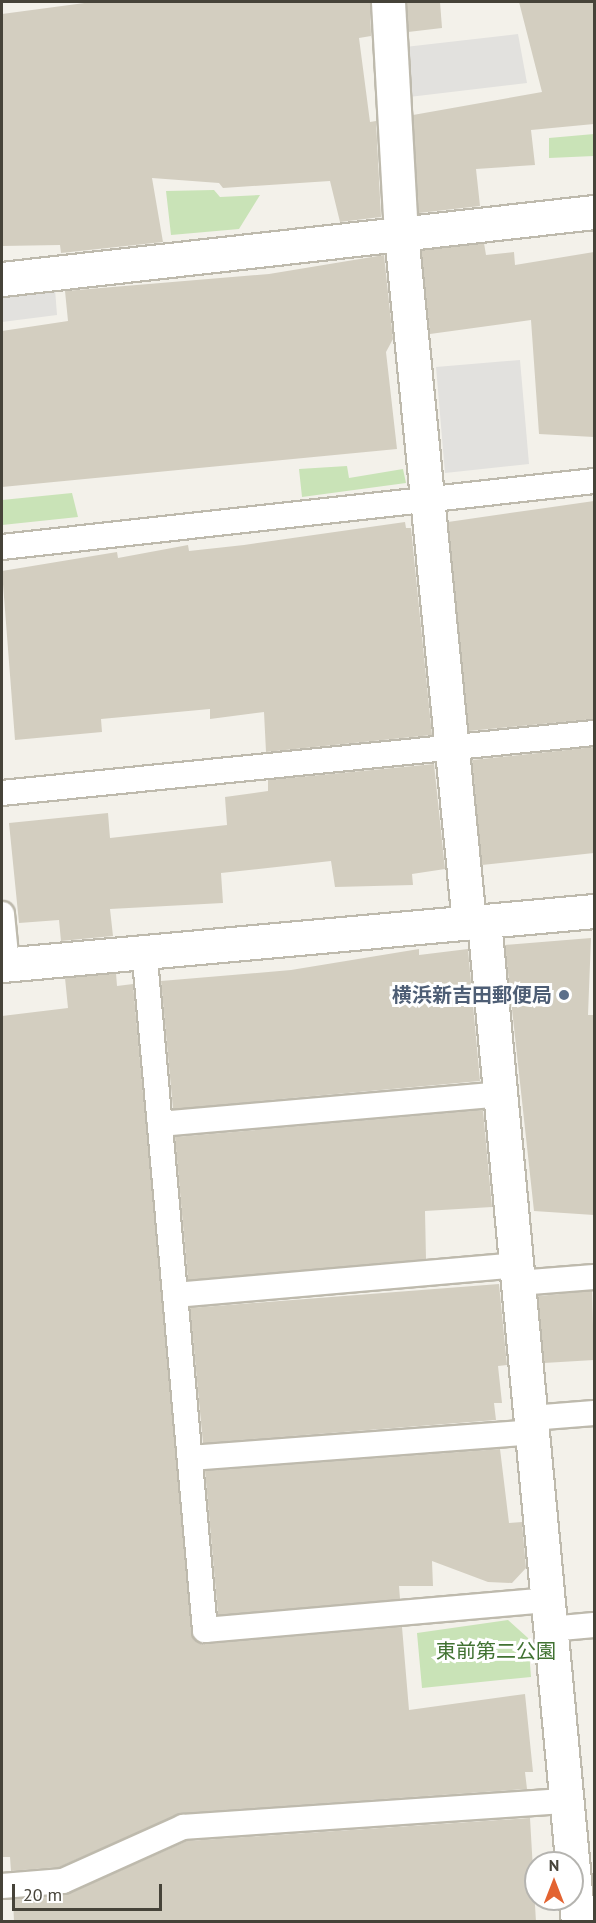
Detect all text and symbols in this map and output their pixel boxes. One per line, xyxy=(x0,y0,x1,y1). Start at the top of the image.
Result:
place label: 横浜新吉田郵便局 xyxy=(392,983,552,1007)
marker: 横浜新吉田郵便局 xyxy=(557,988,571,1002)
park label: 東前第二公園 xyxy=(436,1639,556,1663)
north arrow xyxy=(524,1851,584,1911)
text: N xyxy=(549,1855,559,1875)
scale bar xyxy=(15,1872,165,1910)
text: 20 m xyxy=(23,1883,62,1906)

